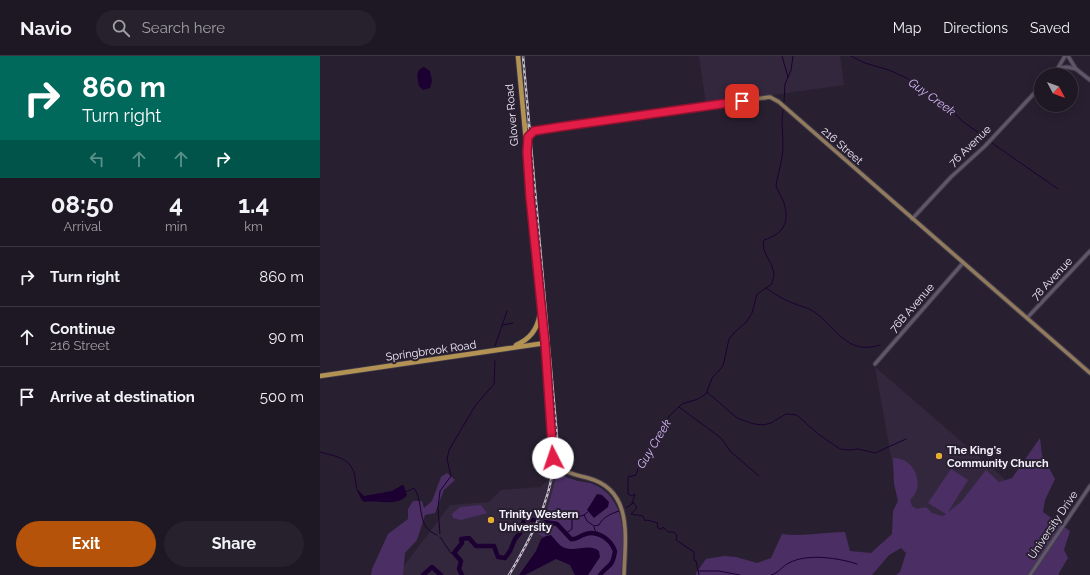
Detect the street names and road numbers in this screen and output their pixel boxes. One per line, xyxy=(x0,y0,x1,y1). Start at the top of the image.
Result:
street label: Glover Road xyxy=(503,83,521,147)
street label: 76 Avenue xyxy=(946,122,994,169)
street label: 216 Street xyxy=(819,125,866,168)
street label: 78 Avenue xyxy=(1029,255,1075,303)
street label: 76B Avenue xyxy=(887,280,937,335)
street label: Springbrook Road xyxy=(385,338,477,364)
street label: University Drive xyxy=(1025,488,1081,561)

